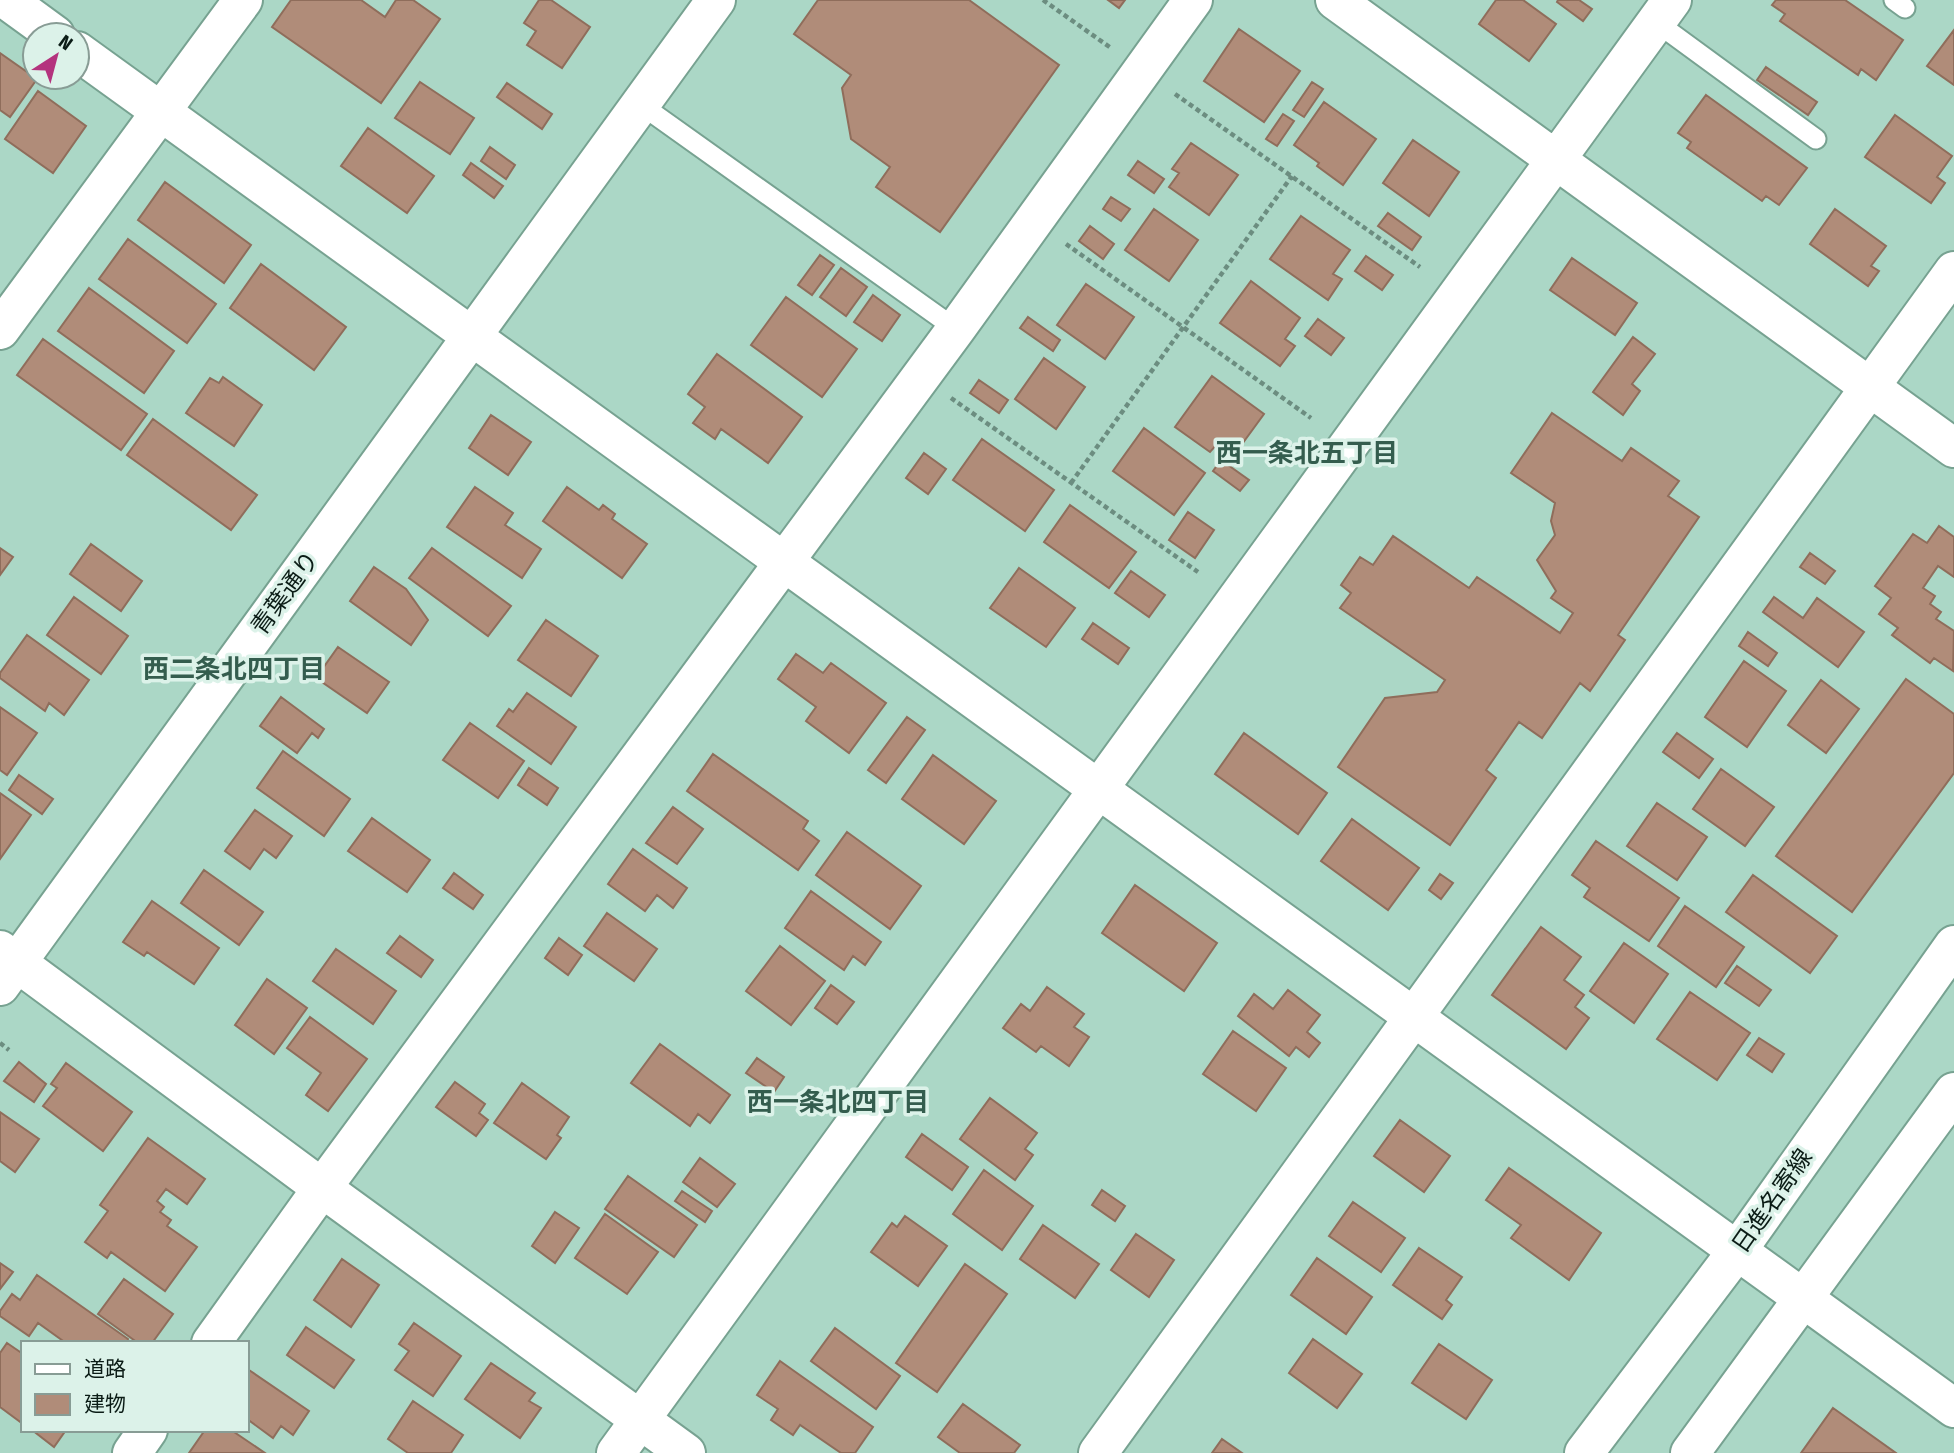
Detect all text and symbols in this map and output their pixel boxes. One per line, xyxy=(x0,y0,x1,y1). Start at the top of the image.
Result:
north arrow xyxy=(21,21,91,91)
text: N xyxy=(54,30,77,55)
district label: 西一条北五丁目 xyxy=(1216,438,1398,469)
street label: 青葉通り xyxy=(245,546,325,640)
district label: 西二条北四丁目 xyxy=(143,654,325,685)
district label: 西一条北四丁目 xyxy=(747,1087,929,1118)
street label: 日進名寄線 xyxy=(1726,1144,1818,1258)
legend xyxy=(21,1341,248,1432)
text: 道路 xyxy=(84,1356,126,1382)
text: 建物 xyxy=(84,1391,126,1417)

